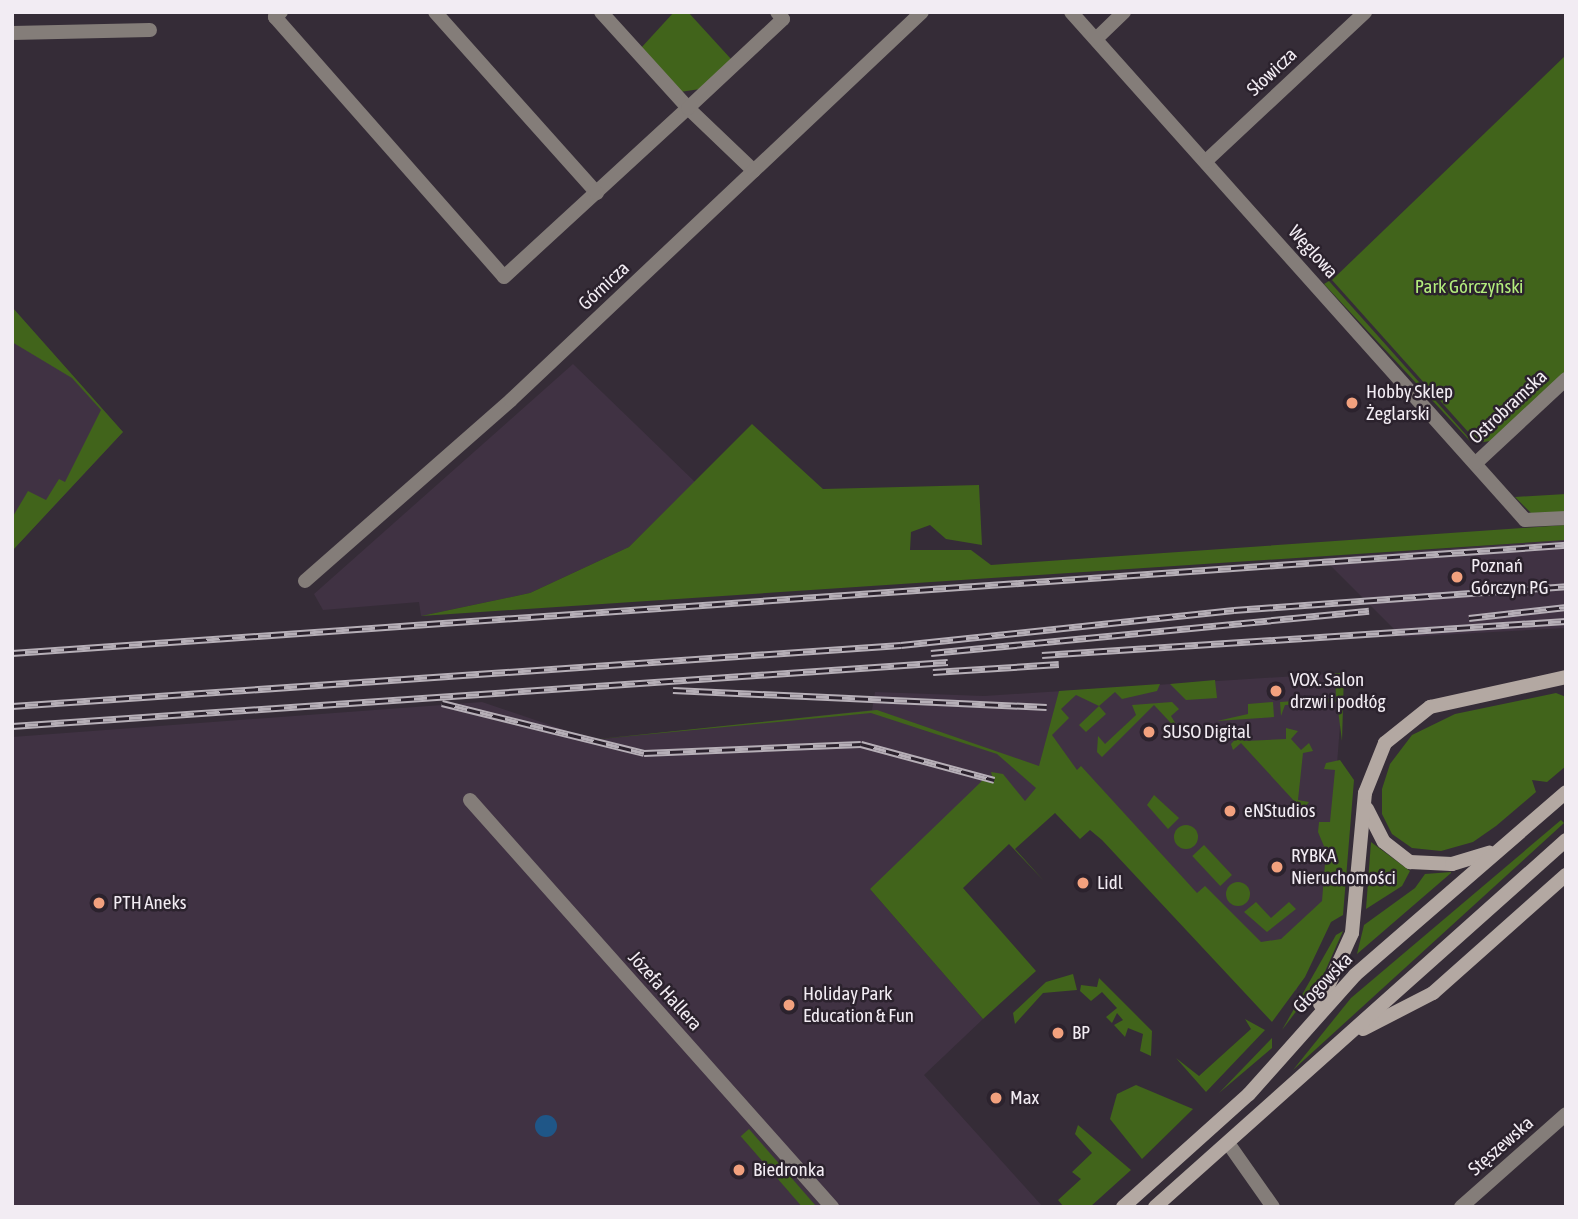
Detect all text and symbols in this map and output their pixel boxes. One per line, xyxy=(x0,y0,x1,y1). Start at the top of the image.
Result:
street label: Słowicza xyxy=(1242,43,1302,101)
street label: Węglowa xyxy=(1283,221,1343,283)
street label: Górnicza xyxy=(574,257,634,315)
park label: Park Górczyński xyxy=(1415,276,1523,298)
street label: Ostrobramska xyxy=(1464,365,1552,449)
place label: Hobby Sklep Żeglarski xyxy=(1366,381,1453,425)
marker: Hobby Sklep Żeglarski xyxy=(1344,395,1360,411)
place label: Poznań Górczyn PG xyxy=(1471,555,1549,599)
marker: Poznań Górczyn PG xyxy=(1449,569,1465,585)
place label: VOX. Salon drzwi i podłóg xyxy=(1290,669,1386,713)
marker: VOX. Salon drzwi i podłóg xyxy=(1268,683,1284,699)
place label: SUSO Digital xyxy=(1163,721,1251,743)
marker: SUSO Digital xyxy=(1141,724,1157,740)
place label: eNStudios xyxy=(1244,800,1315,822)
marker: eNStudios xyxy=(1222,803,1238,819)
place label: RYBKA Nieruchomości xyxy=(1291,845,1396,889)
marker: RYBKA Nieruchomości xyxy=(1269,859,1285,875)
place label: Lidl xyxy=(1097,872,1123,894)
marker: Lidl xyxy=(1075,875,1091,891)
place label: PTH Aneks xyxy=(113,892,187,914)
marker: PTH Aneks xyxy=(91,895,107,911)
street label: Józefa Hallera xyxy=(623,947,707,1035)
street label: Głogowska xyxy=(1289,948,1357,1018)
place label: Holiday Park Education & Fun xyxy=(803,983,914,1027)
marker: Holiday Park Education & Fun xyxy=(781,997,797,1013)
place label: BP xyxy=(1072,1022,1090,1044)
marker: BP xyxy=(1050,1025,1066,1041)
place label: Max xyxy=(1010,1087,1039,1109)
marker: Max xyxy=(988,1090,1004,1106)
street label: Stęszewska xyxy=(1464,1112,1538,1180)
place label: Biedronka xyxy=(753,1159,825,1181)
marker: Biedronka xyxy=(731,1162,747,1178)

